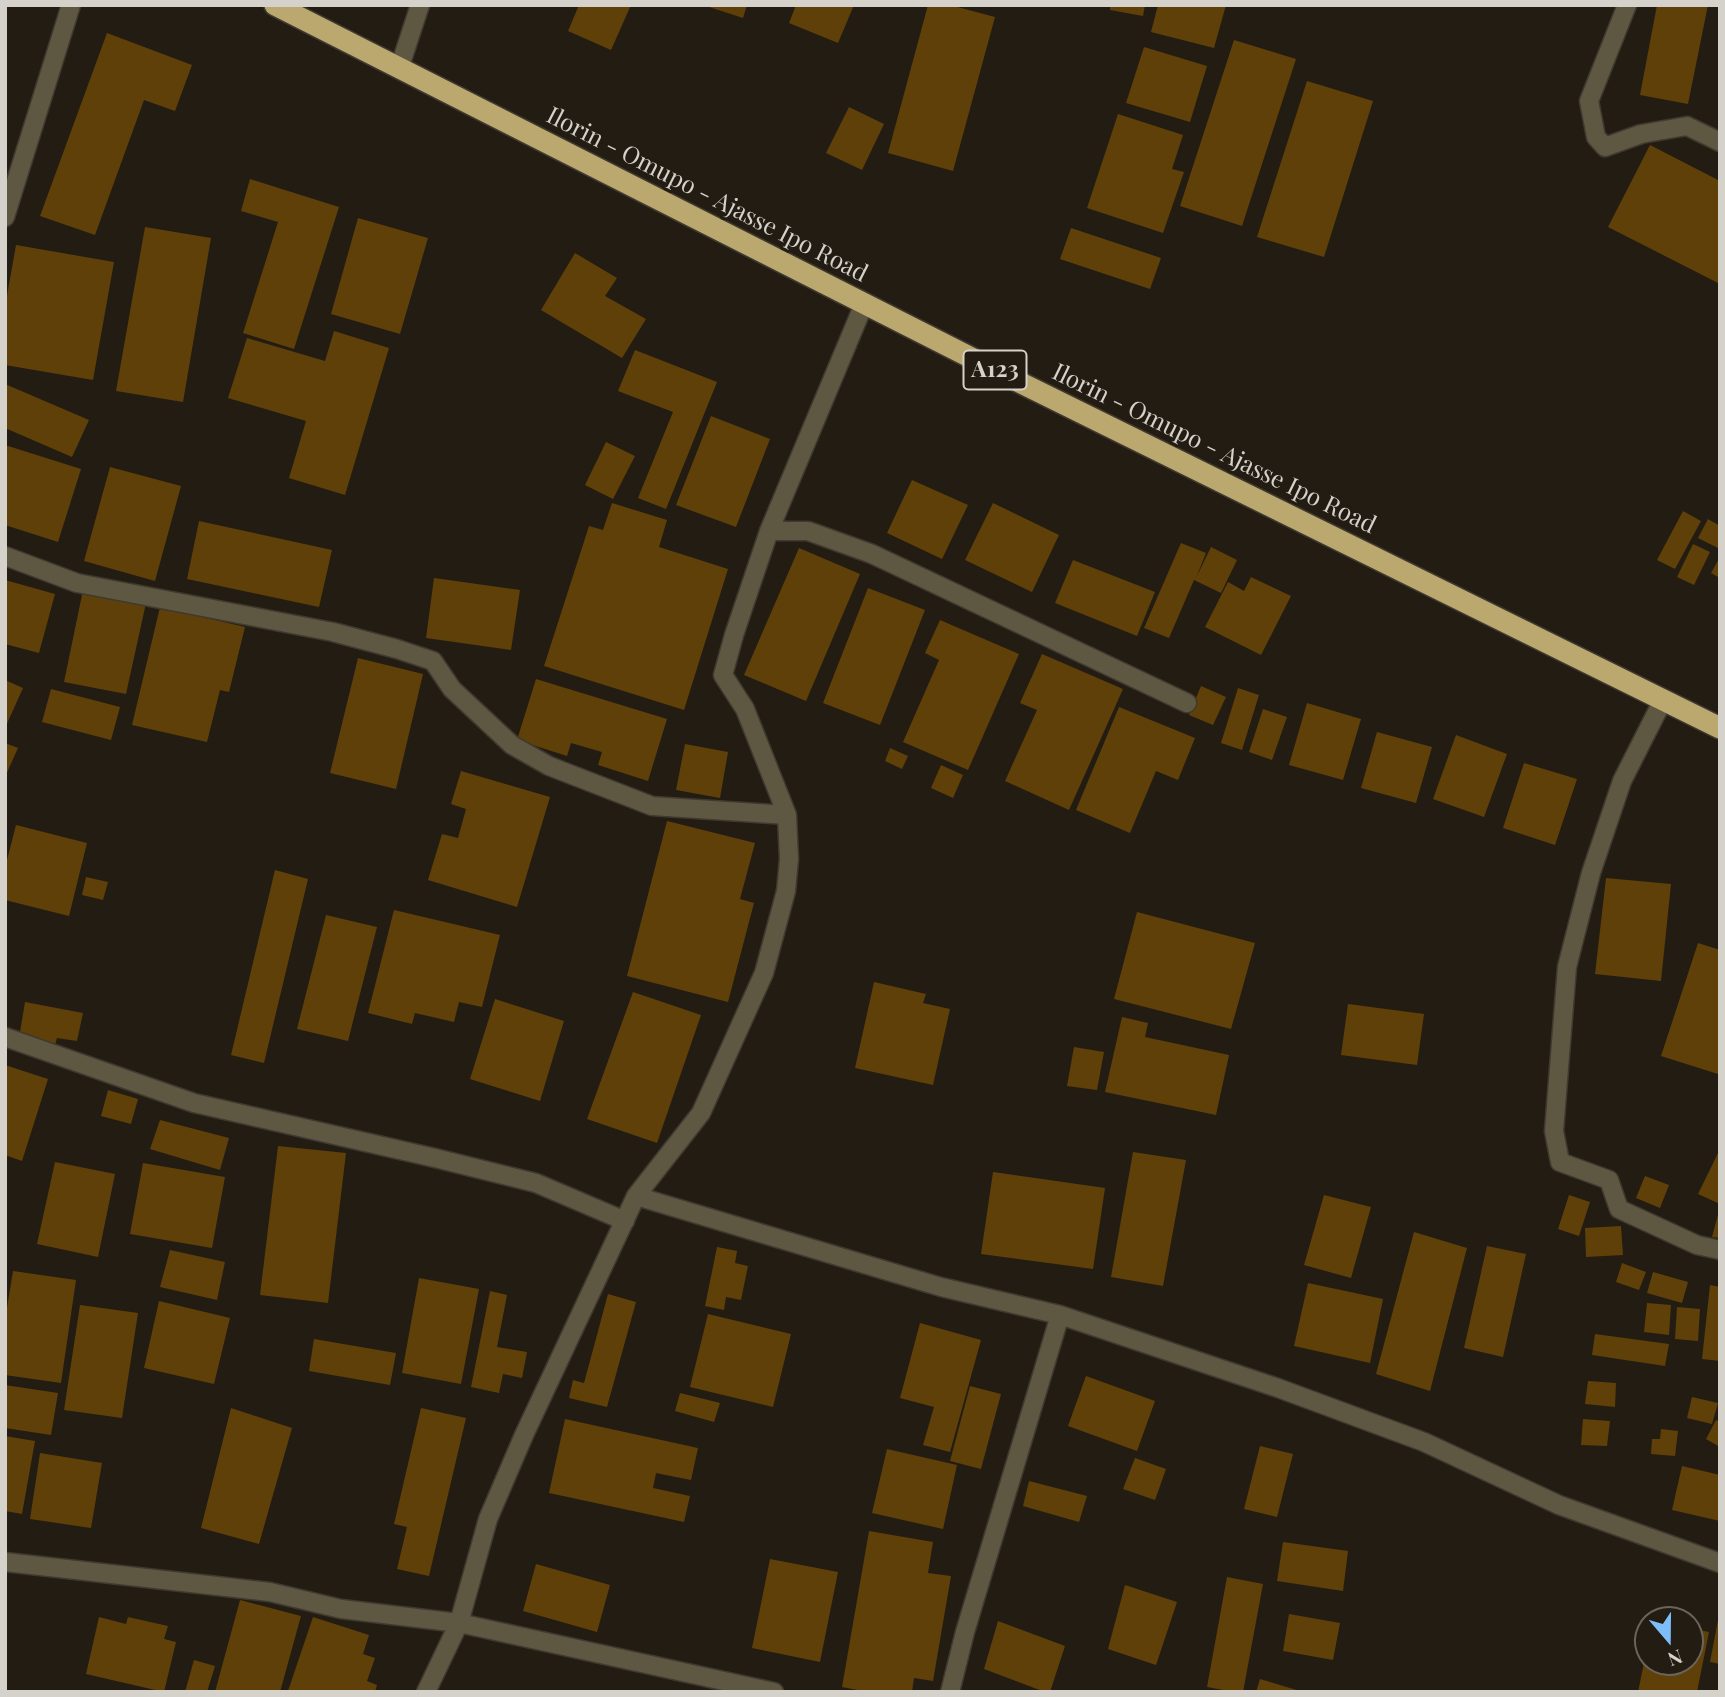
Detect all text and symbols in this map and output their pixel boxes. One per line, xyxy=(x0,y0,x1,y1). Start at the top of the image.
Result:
street label: Ilorin - Omupo - Ajasse Ipo Road xyxy=(542,101,872,289)
road number: A123 xyxy=(964,350,1026,390)
street label: Ilorin - Omupo - Ajasse Ipo Road xyxy=(1047,358,1381,540)
north arrow xyxy=(1634,1606,1704,1676)
text: N xyxy=(1665,1644,1686,1673)

